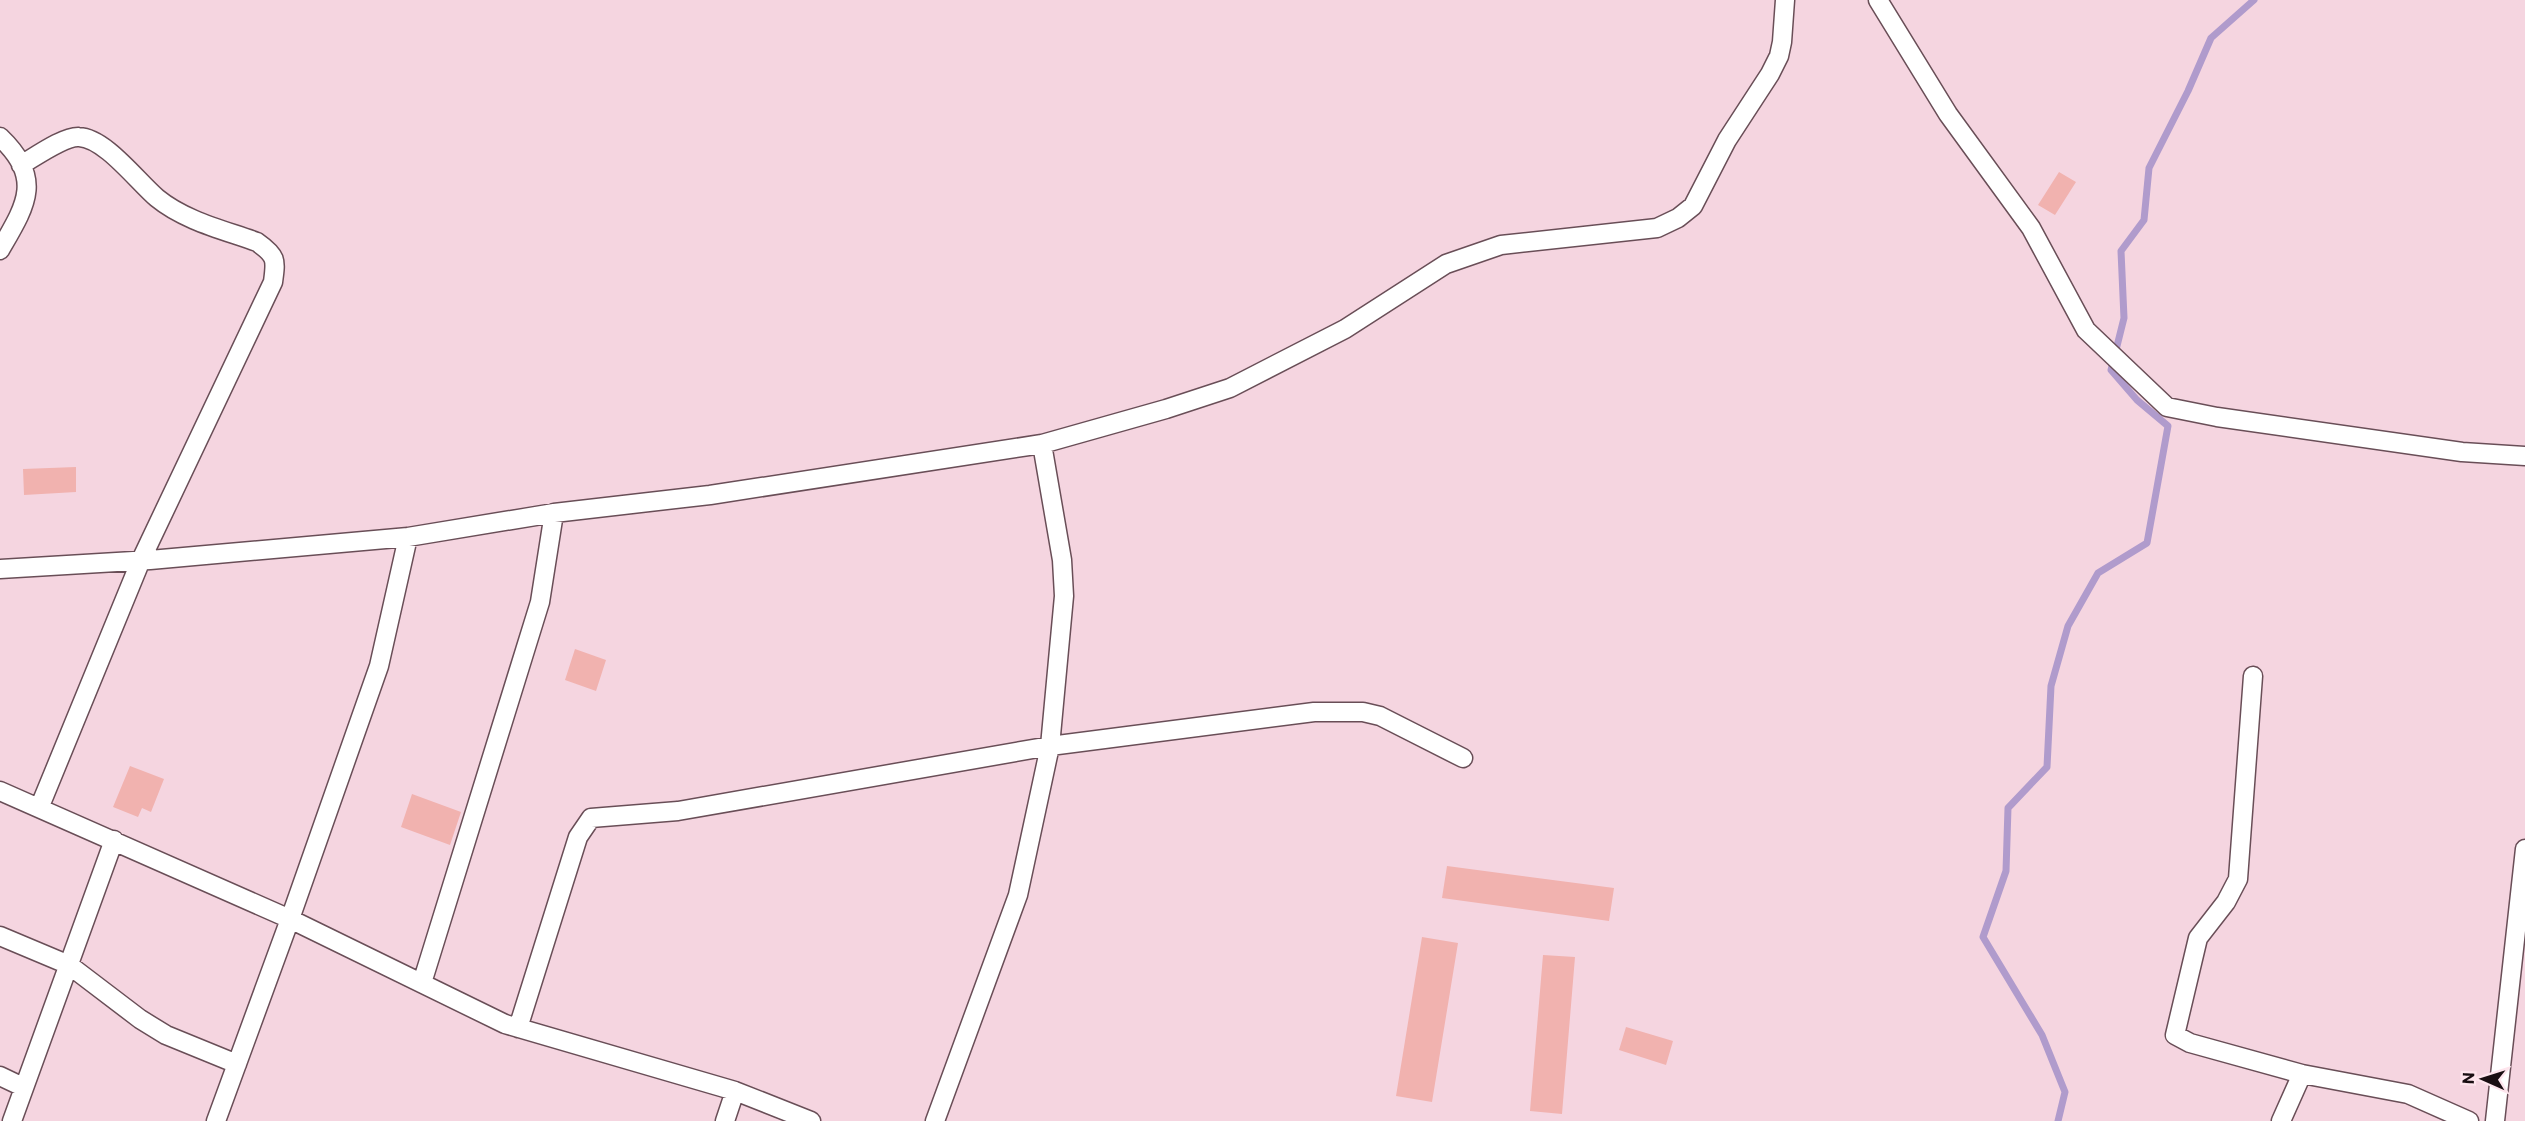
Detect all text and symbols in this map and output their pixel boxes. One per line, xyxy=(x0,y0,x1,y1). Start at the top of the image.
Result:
north arrow xyxy=(2453,1049,2513,1109)
text: N xyxy=(2458,1072,2477,1085)

